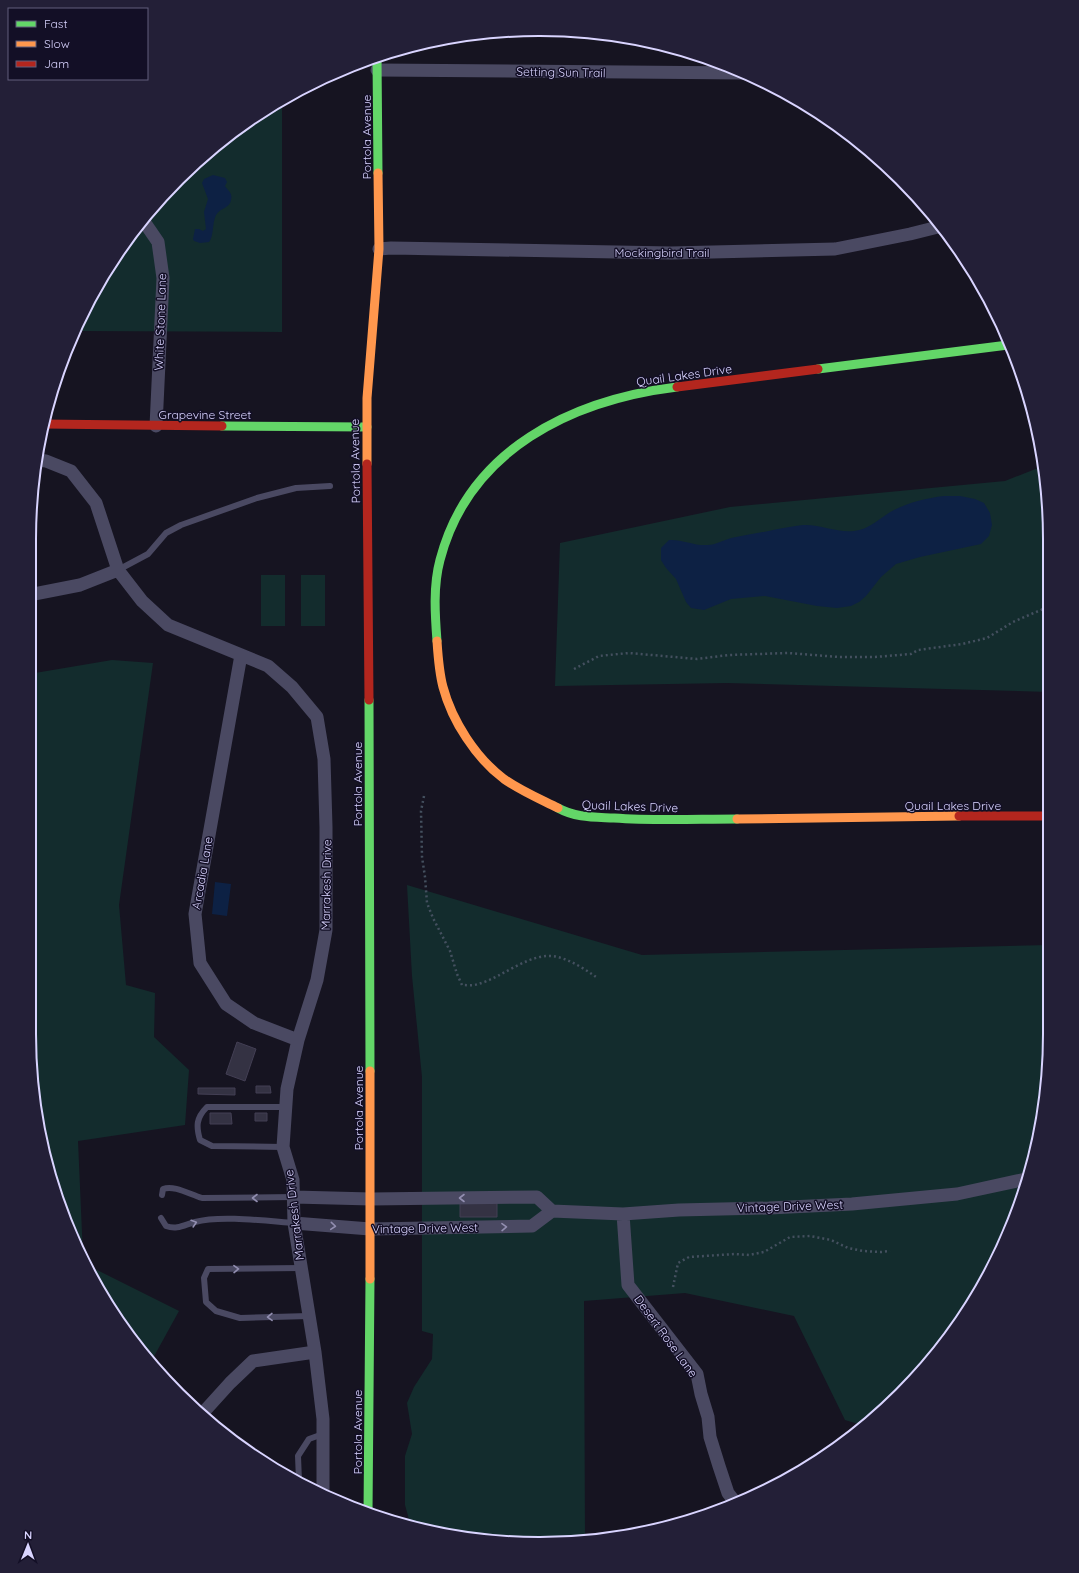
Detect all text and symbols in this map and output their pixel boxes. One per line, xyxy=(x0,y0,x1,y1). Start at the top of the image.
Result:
legend xyxy=(8,8,148,80)
text: Fast xyxy=(44,16,68,31)
text: Slow xyxy=(44,36,70,51)
text: Jam xyxy=(44,56,69,71)
street label: Setting Sun Trail xyxy=(516,64,606,80)
street label: Portola Avenue xyxy=(359,95,374,179)
street label: Mockingbird Trail xyxy=(614,245,710,260)
street label: White Stone Lane xyxy=(151,273,169,371)
street label: Quail Lakes Drive xyxy=(635,361,733,389)
street label: Grapevine Street xyxy=(159,407,251,422)
street label: Portola Avenue xyxy=(347,418,363,503)
street label: Portola Avenue xyxy=(350,742,365,826)
street label: Quail Lakes Drive xyxy=(582,797,679,815)
street label: Quail Lakes Drive xyxy=(905,798,1001,813)
street label: Arcadia Lane xyxy=(188,835,216,910)
street label: Marrakesh Drive xyxy=(318,839,334,931)
street label: Portola Avenue xyxy=(351,1066,366,1150)
street label: Marrakesh Drive xyxy=(281,1169,307,1261)
one-way arrow xyxy=(252,1193,258,1202)
one-way arrow xyxy=(459,1194,465,1202)
street label: Vintage Drive West xyxy=(737,1197,843,1215)
one-way arrow xyxy=(190,1219,197,1228)
street label: Vintage Drive West xyxy=(372,1220,478,1236)
one-way arrow xyxy=(330,1221,336,1230)
one-way arrow xyxy=(501,1223,507,1231)
one-way arrow xyxy=(233,1265,239,1273)
street label: Desert Rose Lane xyxy=(631,1292,701,1380)
one-way arrow xyxy=(267,1313,273,1321)
street label: Portola Avenue xyxy=(350,1390,365,1474)
north arrow xyxy=(8,1525,48,1565)
text: N xyxy=(24,1528,32,1542)

